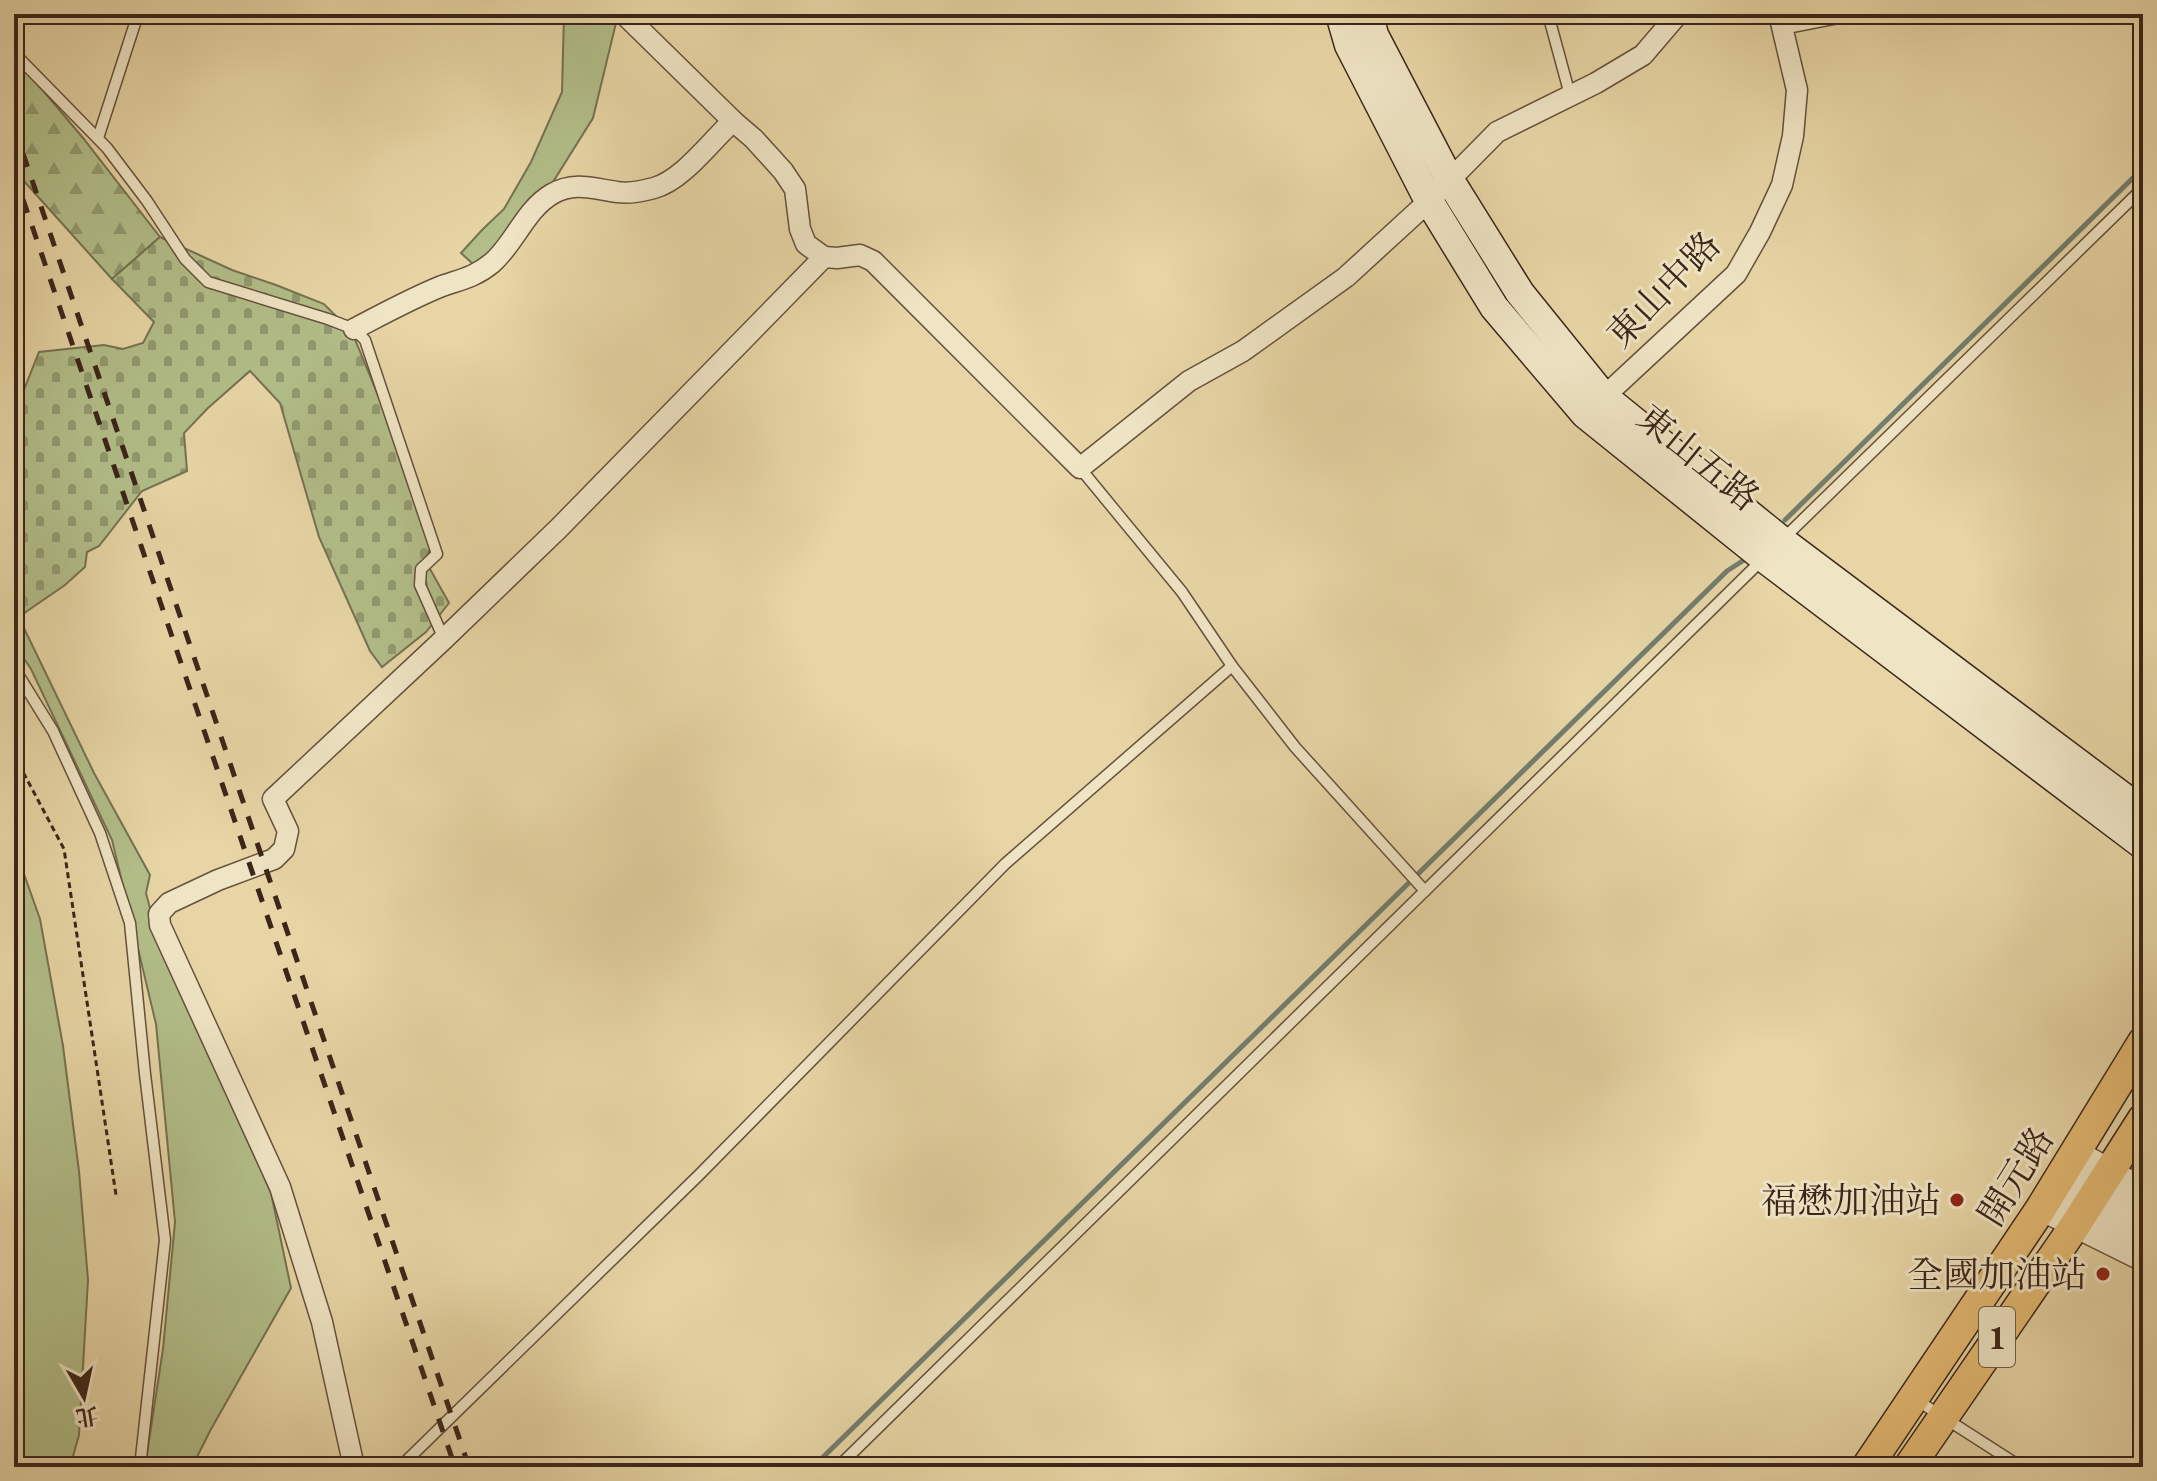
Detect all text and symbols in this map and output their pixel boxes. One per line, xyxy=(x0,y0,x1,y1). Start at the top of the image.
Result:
street label: 東山中路 xyxy=(1596,221,1730,357)
street label: 東山五路 xyxy=(1628,394,1769,521)
street label: 開元路 xyxy=(1967,1118,2064,1235)
place label: 福懋加油站 xyxy=(1761,1177,1941,1224)
marker: 福懋加油站 xyxy=(1948,1191,1966,1209)
place label: 全國加油站 xyxy=(1907,1251,2087,1298)
marker: 全國加油站 xyxy=(2094,1265,2112,1283)
road number: 1 xyxy=(1979,1307,2015,1367)
north arrow xyxy=(44,1357,124,1437)
text: 北 xyxy=(74,1400,100,1432)

